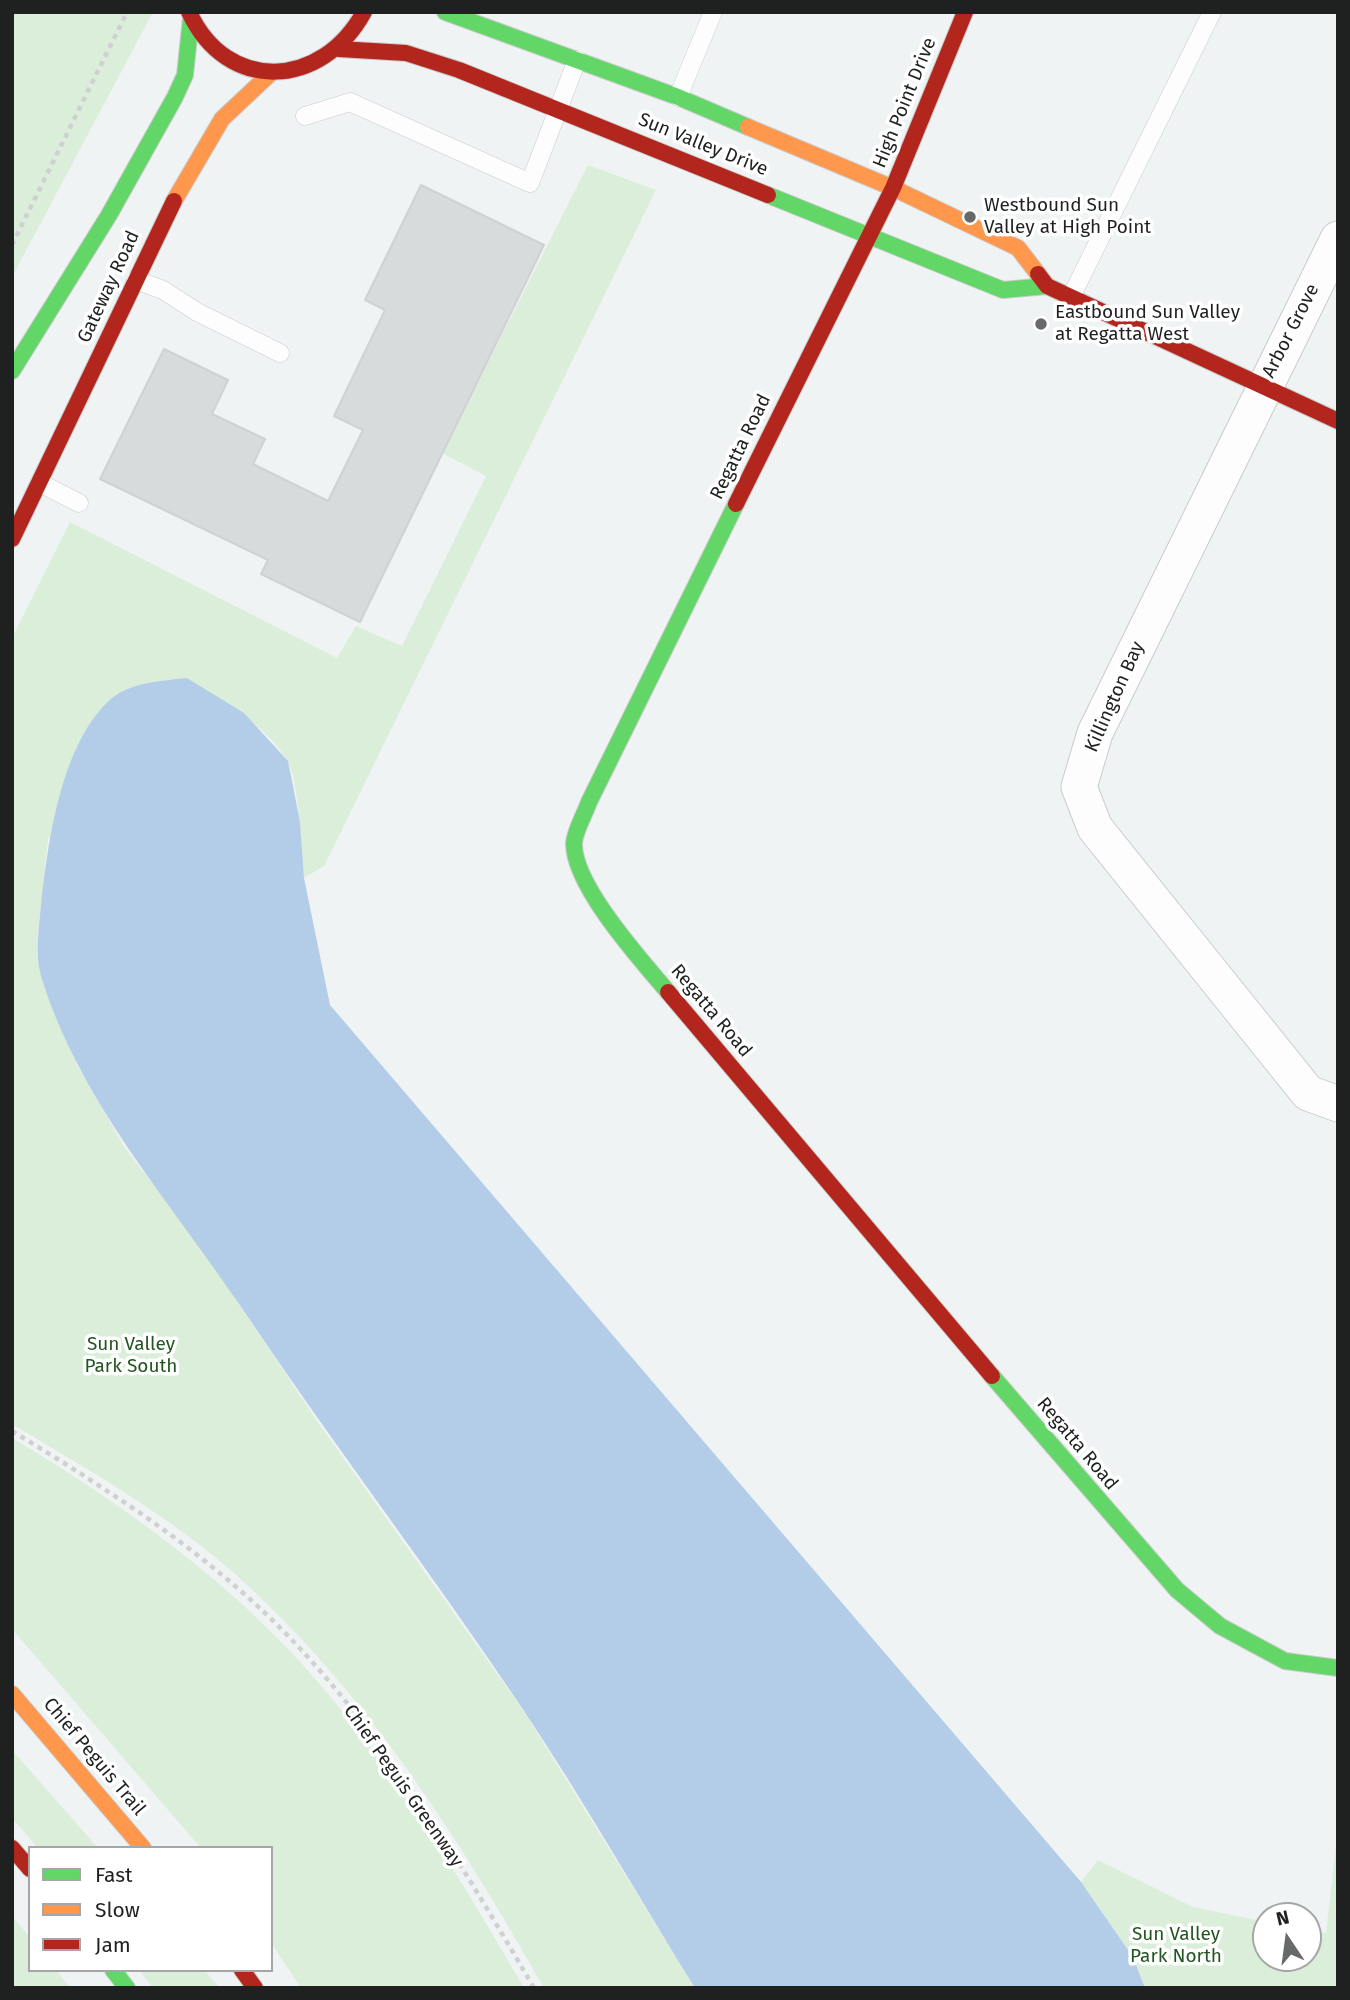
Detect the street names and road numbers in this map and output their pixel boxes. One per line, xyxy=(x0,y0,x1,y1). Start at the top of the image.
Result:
street label: High Point Drive xyxy=(868,34,942,172)
street label: Sun Valley Drive xyxy=(635,109,771,181)
street label: Gateway Road xyxy=(73,227,145,347)
street label: Arbor Grove xyxy=(1258,280,1324,382)
street label: Regatta Road xyxy=(706,391,776,503)
street label: Killington Bay xyxy=(1080,638,1150,756)
street label: Regatta Road xyxy=(666,960,756,1062)
street label: Regatta Road xyxy=(1032,1393,1122,1495)
street label: Chief Peguis Trail xyxy=(38,1693,150,1821)
street label: Chief Peguis Greenway xyxy=(338,1700,468,1872)

